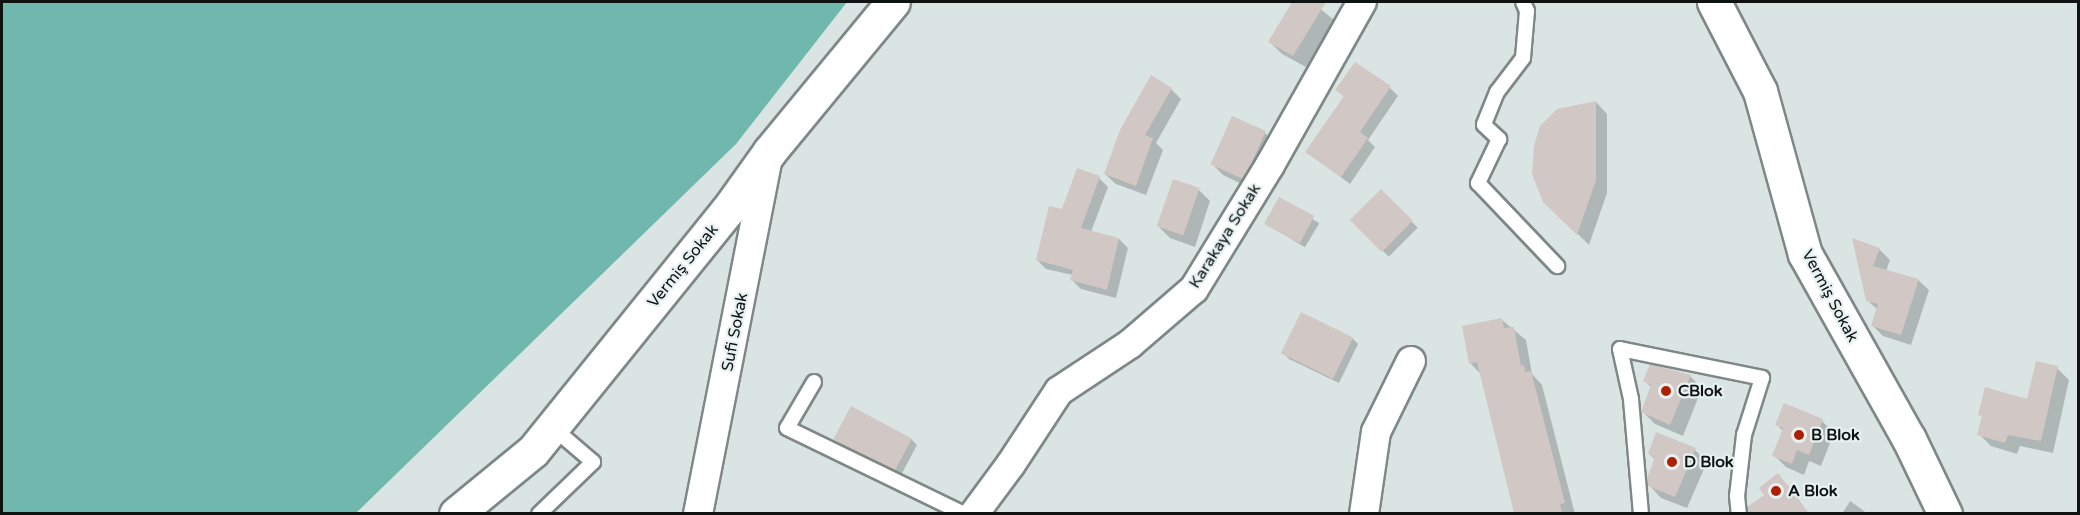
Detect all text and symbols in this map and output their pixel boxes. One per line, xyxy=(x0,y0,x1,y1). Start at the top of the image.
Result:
street label: Karakaya Sokak xyxy=(1185,180,1265,292)
street label: Vermiş Sokak xyxy=(644,220,722,312)
street label: Vermiş Sokak xyxy=(1798,247,1862,345)
street label: Sufi Sokak xyxy=(718,291,752,373)
place label: CBlok xyxy=(1678,381,1723,401)
marker: CBlok xyxy=(1659,384,1673,398)
place label: B Blok xyxy=(1811,425,1860,445)
marker: B Blok xyxy=(1792,428,1806,442)
place label: D Blok xyxy=(1684,452,1734,472)
marker: D Blok xyxy=(1665,455,1679,469)
place label: A Blok xyxy=(1788,481,1838,501)
marker: A Blok xyxy=(1769,484,1783,498)

